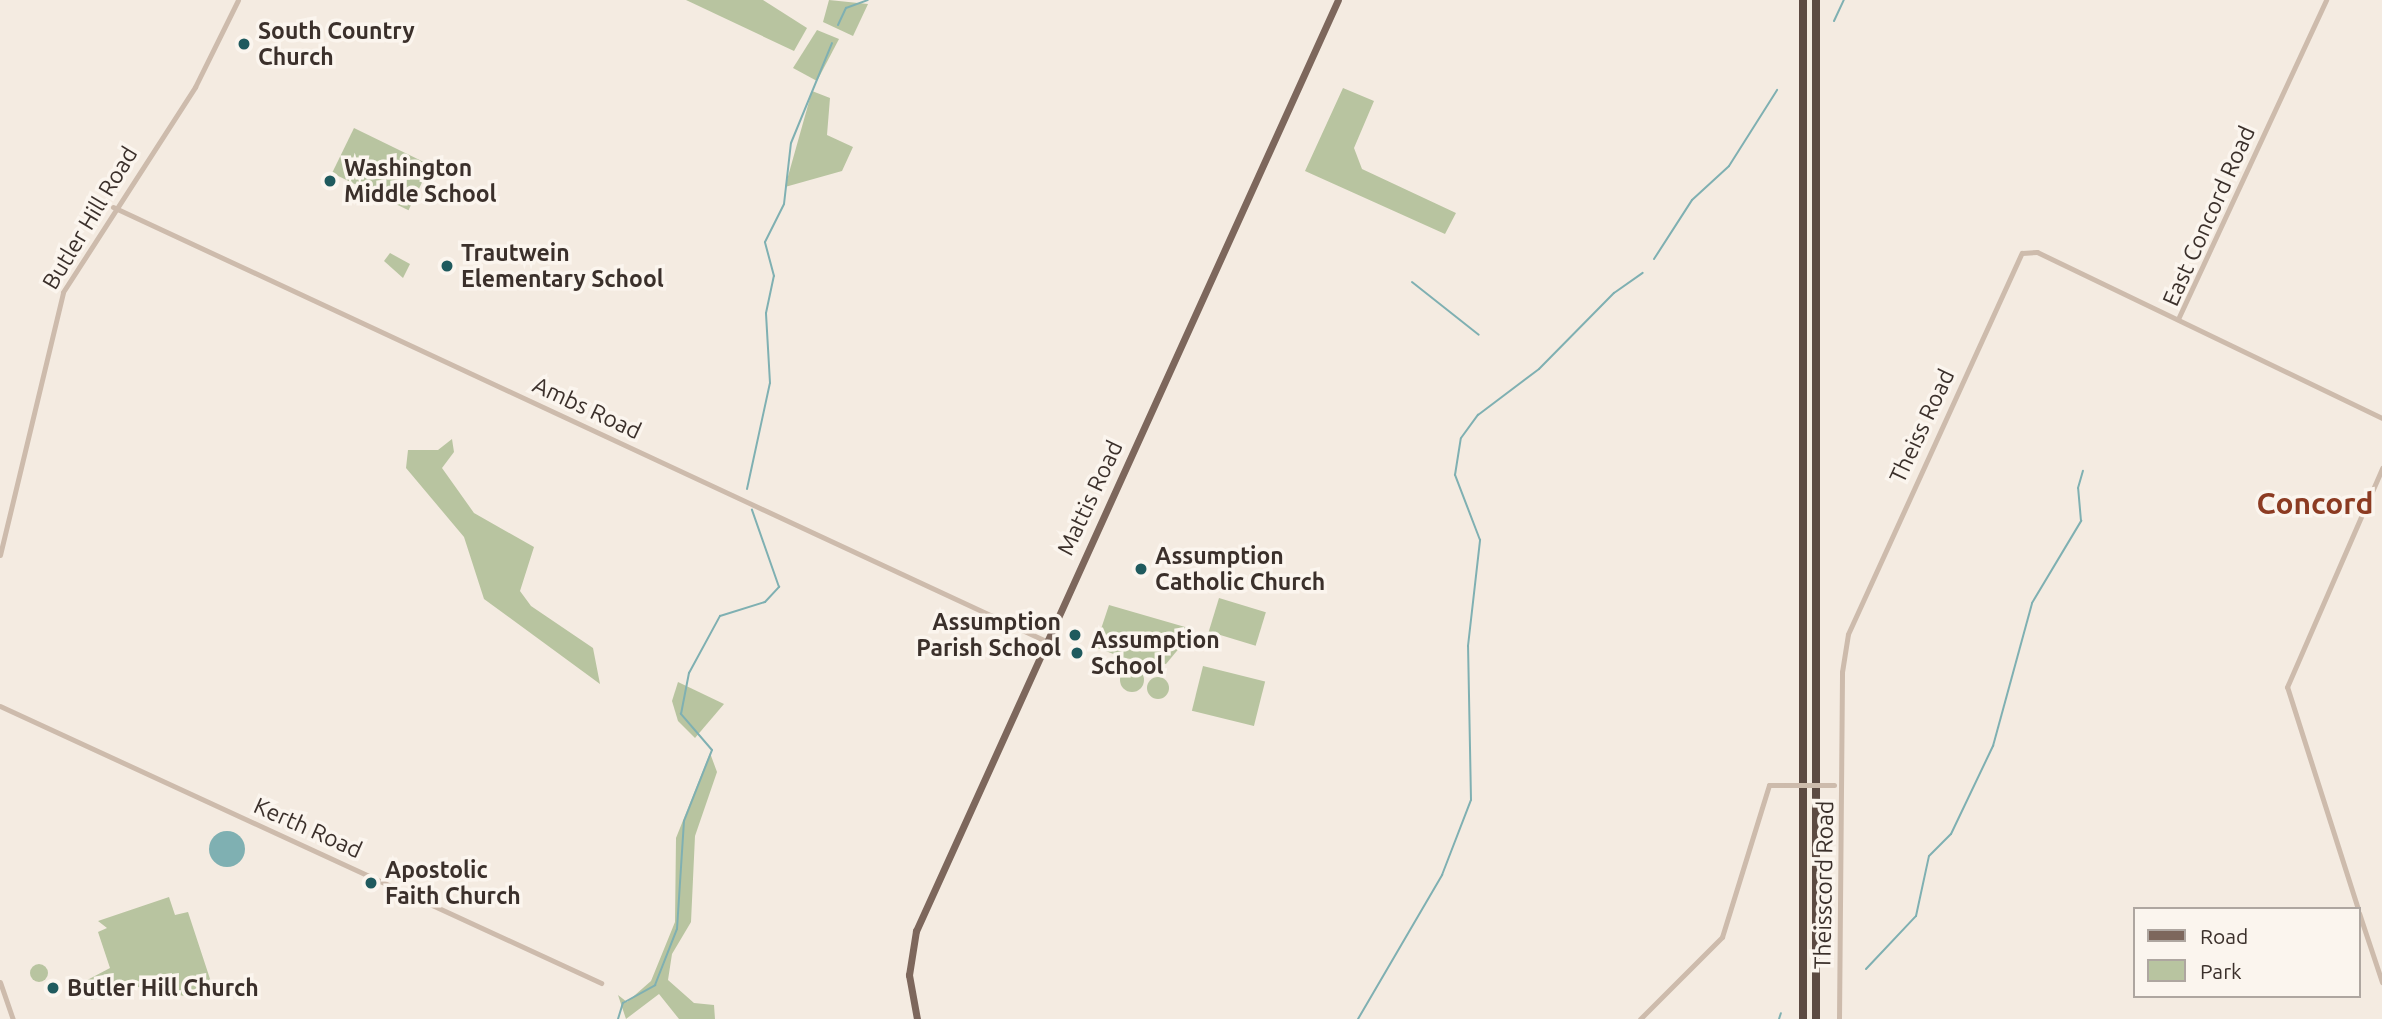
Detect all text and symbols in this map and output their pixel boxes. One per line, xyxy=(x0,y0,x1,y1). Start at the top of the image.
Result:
place label: South Country Church xyxy=(258,17,415,71)
marker: South Country Church xyxy=(236,36,252,52)
street label: East Concord Road xyxy=(2157,122,2261,310)
street label: Butler Hill Road xyxy=(37,142,143,294)
place label: Washington Middle School xyxy=(344,154,497,208)
marker: Washington Middle School xyxy=(322,173,338,189)
place label: Trautwein Elementary School xyxy=(461,239,664,293)
marker: Trautwein Elementary School xyxy=(439,258,455,274)
street label: Theiss Road xyxy=(1884,365,1960,487)
street label: Ambs Road xyxy=(528,371,646,445)
street label: Mattis Road xyxy=(1051,436,1129,560)
district label: Concord xyxy=(2257,485,2373,521)
place label: Assumption Catholic Church xyxy=(1155,542,1325,596)
marker: Assumption Catholic Church xyxy=(1133,561,1149,577)
place label: Assumption Parish School xyxy=(916,608,1061,662)
place label: Assumption School xyxy=(1091,626,1220,680)
marker: Assumption Parish School xyxy=(1067,627,1083,643)
marker: Assumption School xyxy=(1069,645,1085,661)
street label: Kerth Road xyxy=(250,792,366,864)
street label: Theisscord Road xyxy=(1809,800,1839,970)
place label: Apostolic Faith Church xyxy=(385,856,521,910)
marker: Apostolic Faith Church xyxy=(363,875,379,891)
legend xyxy=(2134,907,2361,998)
text: Road xyxy=(2200,924,2248,948)
text: Park xyxy=(2200,959,2242,983)
place label: Butler Hill Church xyxy=(67,974,259,1002)
marker: Butler Hill Church xyxy=(45,980,61,996)

